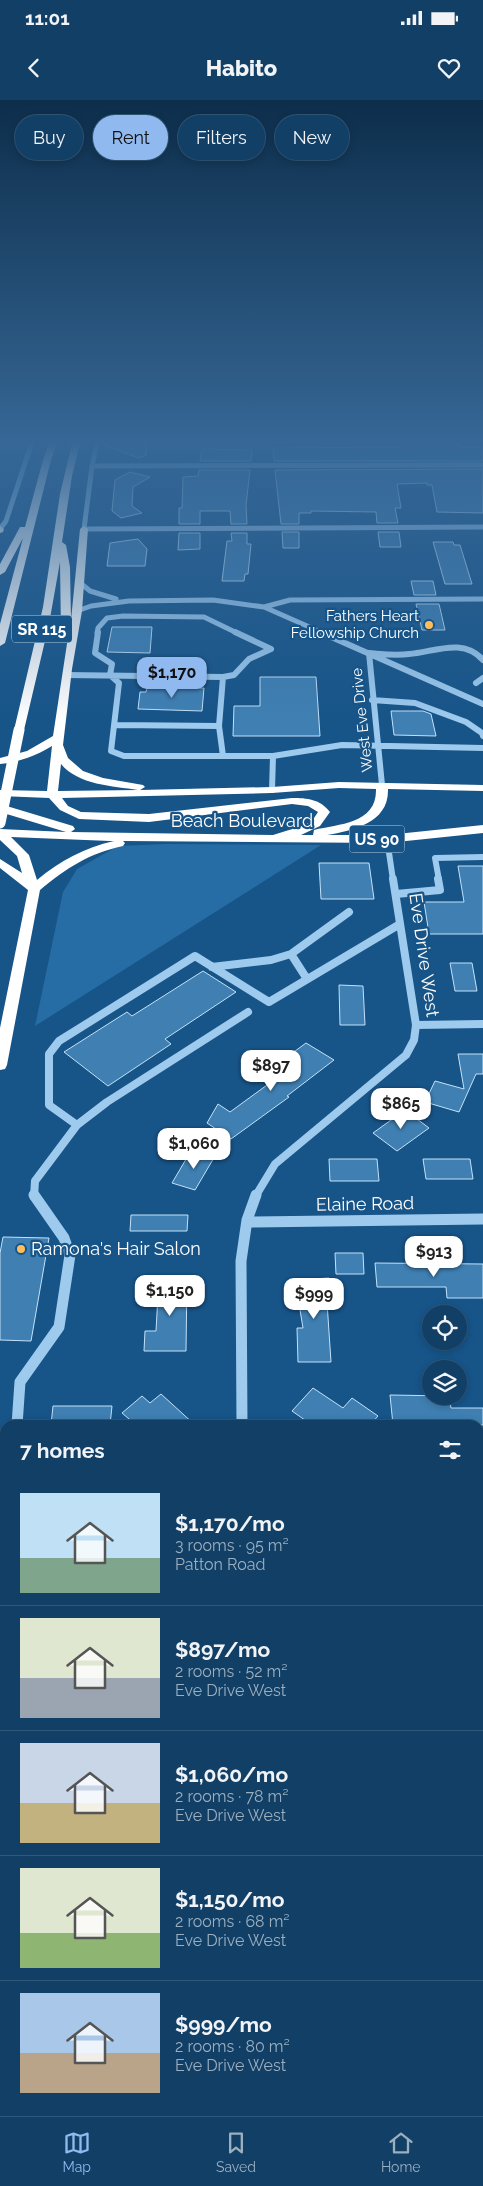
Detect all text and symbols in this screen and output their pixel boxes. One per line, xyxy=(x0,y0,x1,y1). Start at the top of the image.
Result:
text: 11:01 xyxy=(25,7,70,29)
icon: back xyxy=(20,54,48,82)
icon: heart xyxy=(435,54,463,82)
text: Habito xyxy=(206,55,277,81)
chip: Buy xyxy=(15,115,83,160)
chip: Rent xyxy=(93,115,168,160)
chip: Filters xyxy=(178,115,265,160)
chip: New xyxy=(275,115,349,160)
place label: Fathers Heart Fellowship Church xyxy=(291,607,419,642)
road number: SR 115 xyxy=(12,616,72,642)
marker: Fathers Heart Fellowship Church xyxy=(423,619,435,631)
pin: $1,170 xyxy=(131,656,213,699)
text: $1,170 xyxy=(148,663,196,682)
street label: West Eve Drive xyxy=(348,667,376,773)
street label: Beach Boulevard xyxy=(171,810,313,831)
road number: US 90 xyxy=(350,826,404,852)
street label: Eve Drive West xyxy=(405,892,444,1018)
pin: $897 xyxy=(241,1050,301,1092)
text: $897 xyxy=(252,1056,290,1075)
pin: $865 xyxy=(371,1088,431,1130)
text: $865 xyxy=(382,1094,420,1113)
pin: $1,060 xyxy=(153,1128,235,1170)
text: $1,060 xyxy=(168,1134,220,1153)
street label: Elaine Road xyxy=(316,1192,414,1215)
pin: $913 xyxy=(404,1236,464,1278)
place label: Ramona's Hair Salon xyxy=(31,1238,201,1259)
text: $913 xyxy=(416,1242,452,1261)
marker: Ramona's Hair Salon xyxy=(15,1243,27,1255)
pin: $1,150 xyxy=(129,1274,211,1317)
pin: $999 xyxy=(284,1278,344,1320)
text: $1,150 xyxy=(146,1281,194,1300)
text: $999 xyxy=(295,1284,333,1303)
map controls xyxy=(422,1305,467,1405)
button: locate xyxy=(422,1305,467,1350)
button: layers xyxy=(422,1360,467,1405)
icon: filters xyxy=(436,1436,464,1464)
text: 7 homes xyxy=(20,1438,105,1463)
text: $1,170/mo xyxy=(175,1511,285,1536)
icon: home xyxy=(60,1513,120,1573)
text: 3 rooms · 95 m² xyxy=(175,1536,289,1555)
text: Patton Road xyxy=(175,1555,265,1574)
text: $897/mo xyxy=(175,1637,270,1662)
icon: home xyxy=(60,1638,120,1698)
text: 2 rooms · 52 m² xyxy=(175,1662,287,1681)
text: Eve Drive West xyxy=(175,1681,286,1700)
text: $1,060/mo xyxy=(175,1762,288,1787)
icon: home xyxy=(60,1763,120,1823)
text: 2 rooms · 78 m² xyxy=(175,1787,288,1806)
text: Eve Drive West xyxy=(175,1806,286,1825)
text: $1,150/mo xyxy=(175,1887,285,1912)
icon: home xyxy=(60,1888,120,1948)
text: 2 rooms · 68 m² xyxy=(175,1912,290,1931)
text: Eve Drive West xyxy=(175,1931,286,1950)
text: $999/mo xyxy=(175,2012,272,2037)
icon: home xyxy=(60,2013,120,2073)
text: 2 rooms · 80 m² xyxy=(175,2037,290,2056)
text: Eve Drive West xyxy=(175,2056,286,2075)
tab: Map xyxy=(62,2129,91,2175)
tab: Saved xyxy=(216,2129,256,2175)
tab: Home xyxy=(381,2129,421,2175)

